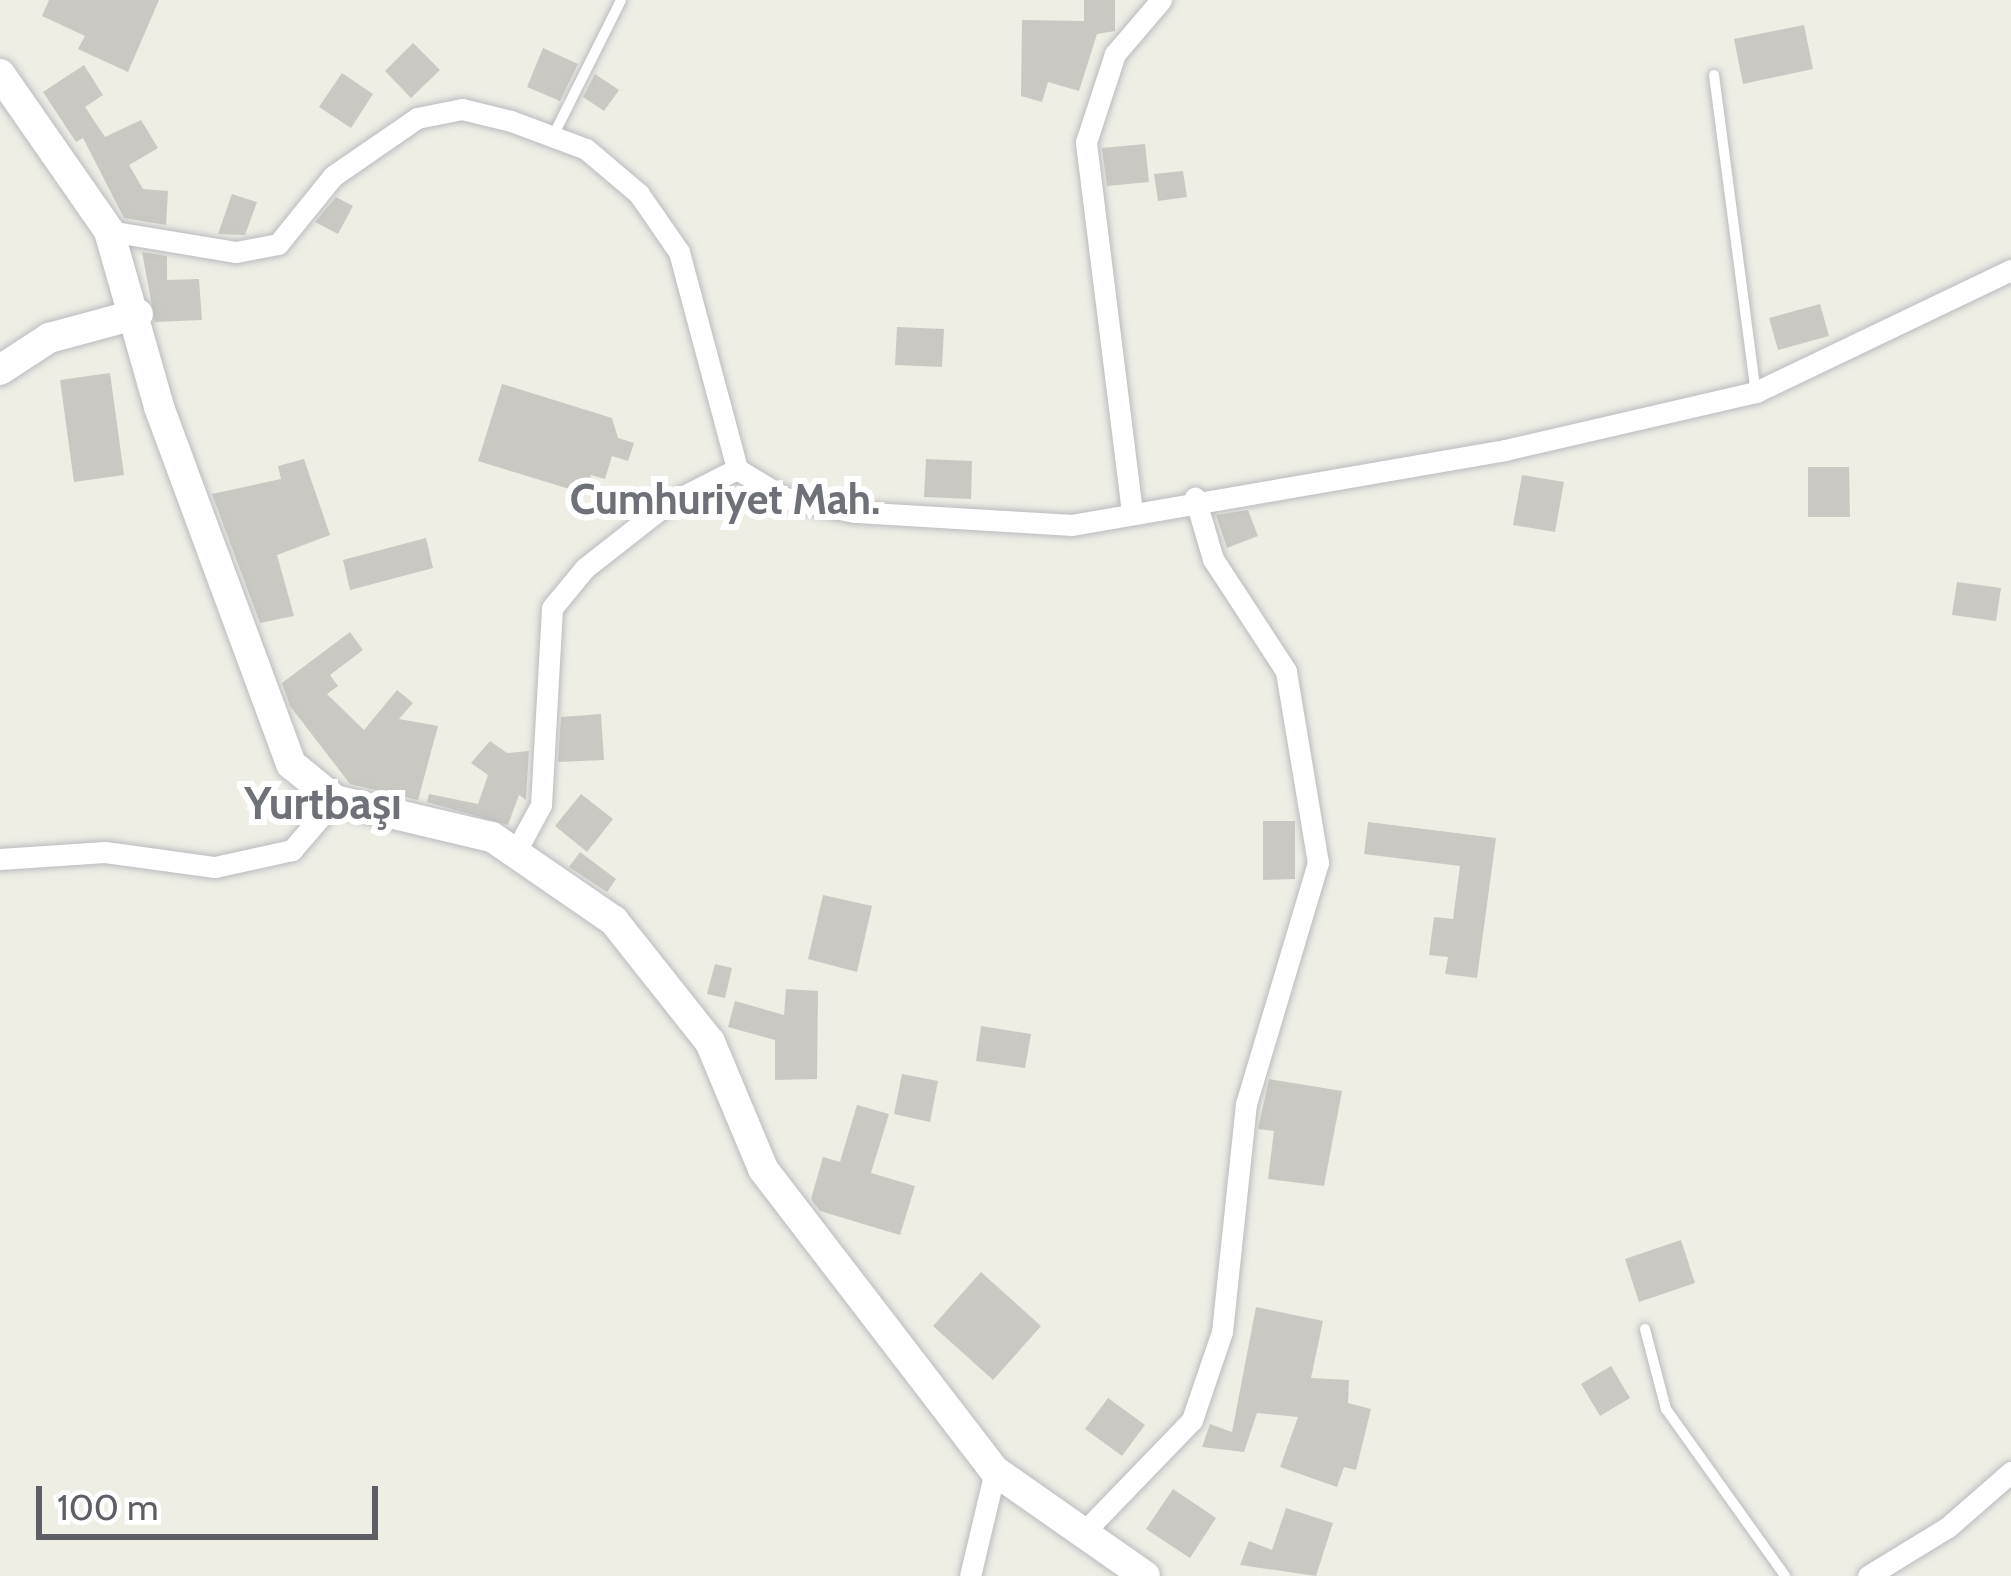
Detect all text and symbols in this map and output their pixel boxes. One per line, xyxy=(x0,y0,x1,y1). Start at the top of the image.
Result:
district label: Cumhuriyet Mah. xyxy=(570,474,880,524)
district label: Yurtbaşı xyxy=(244,777,402,831)
scale bar xyxy=(42,1462,384,1536)
text: 100 m xyxy=(57,1485,159,1529)

